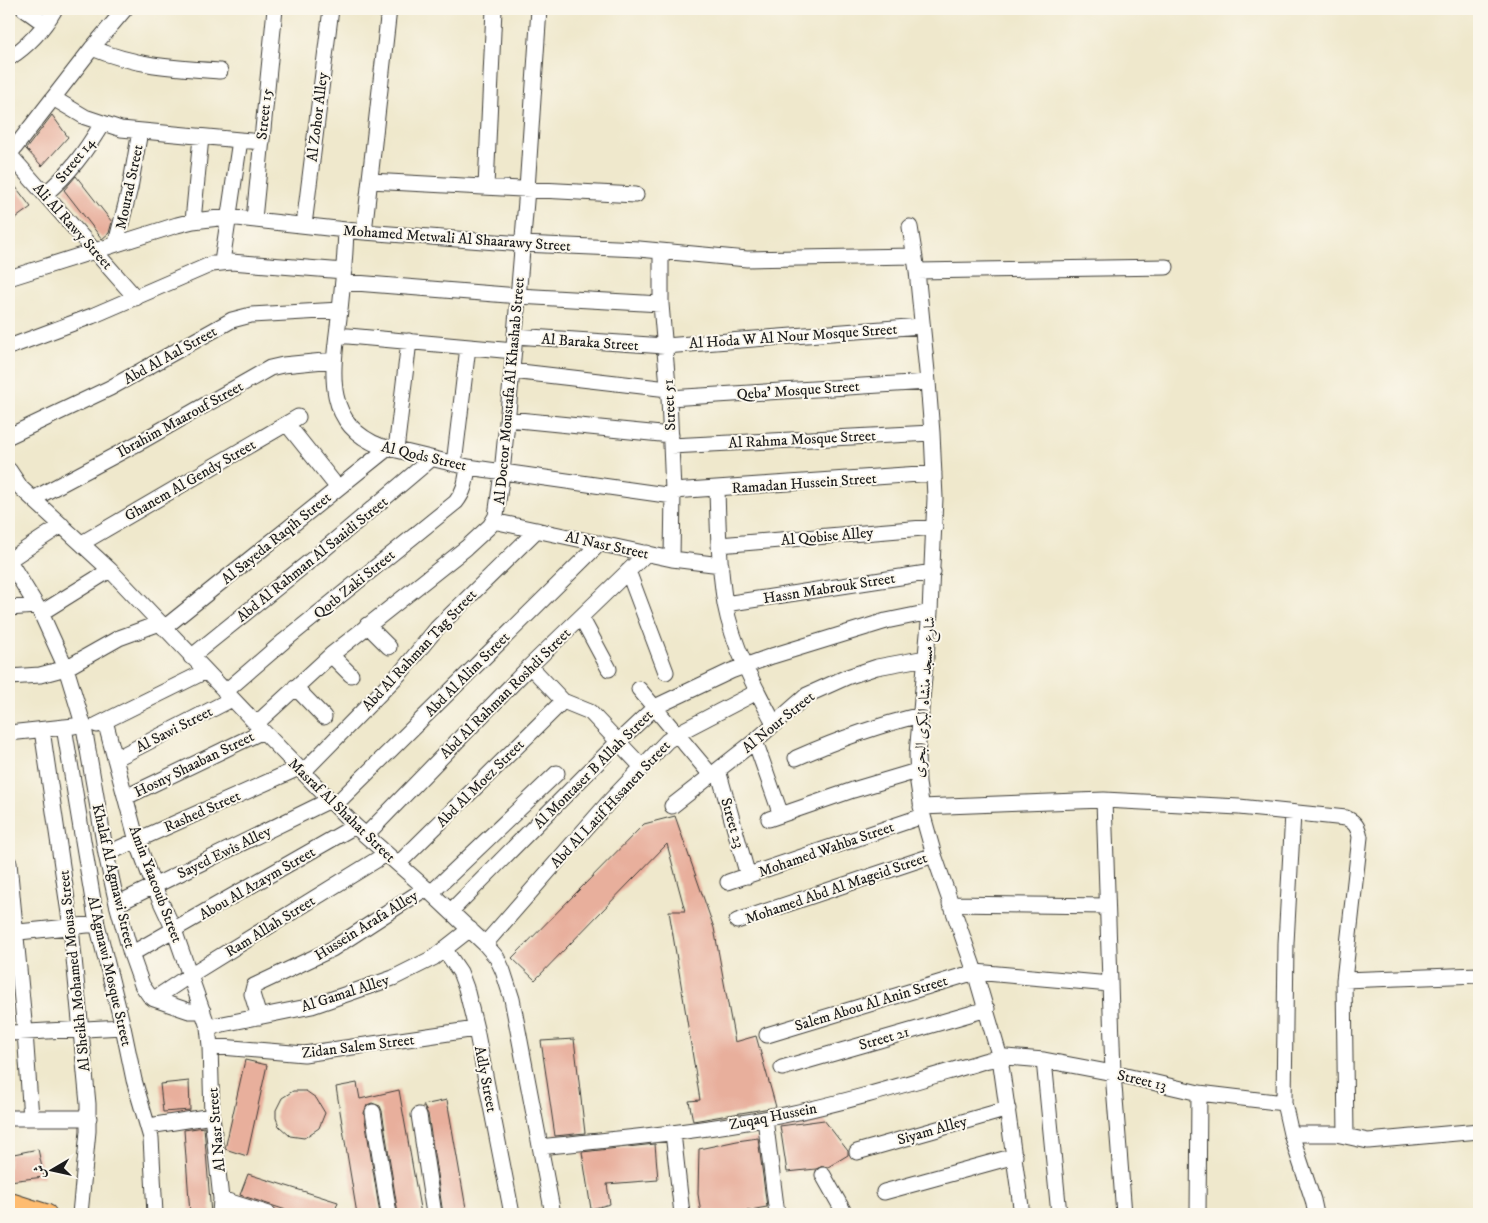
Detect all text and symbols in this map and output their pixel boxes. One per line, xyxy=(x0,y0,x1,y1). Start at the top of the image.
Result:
street label: Al Zohor Alley xyxy=(303,70,333,163)
street label: Street 15 xyxy=(252,87,277,141)
street label: Street 14 xyxy=(51,134,100,187)
street label: Mourad Street xyxy=(111,143,148,231)
street label: Ali Al Rawy Street xyxy=(29,179,117,274)
street label: Mohamed Metwali Al Shaarawy Street xyxy=(342,221,572,256)
street label: Al Doctor Moustafa Al Khashab Street xyxy=(490,276,529,506)
street label: Al Hoda W Al Nour Mosque Street xyxy=(688,320,898,353)
street label: Abd Al Aal Street xyxy=(120,322,220,389)
street label: Al Baraka Street xyxy=(541,330,639,355)
street label: Ibrahim Maarouf Street xyxy=(114,377,247,462)
street label: Qeba' Mosque Street xyxy=(736,377,860,404)
street label: Street 51 xyxy=(659,379,680,431)
street label: Al Rahma Mosque Street xyxy=(728,426,876,453)
street label: Ghanem Al Gendy Street xyxy=(121,435,259,526)
street label: Al Qods Street xyxy=(379,437,469,476)
street label: Ramadan Hussein Street xyxy=(731,469,877,498)
street label: Al Sayeda Raqih Street xyxy=(217,488,335,589)
street label: Abd Al Rahman Al Saaidi Street xyxy=(233,492,392,626)
street label: Al Qobise Alley xyxy=(780,523,875,550)
street label: Al Nasr Street xyxy=(563,527,651,564)
street label: Qotb Zaki Street xyxy=(310,546,399,623)
street label: Hassn Mabrouk Street xyxy=(762,569,897,608)
street label: Abd Al Rahman Tag Street xyxy=(358,585,481,715)
street label: شارع مسجد منشاه البكرى البحرى xyxy=(909,616,943,778)
street label: Abd Al Rahman Roshdi Street xyxy=(436,624,575,763)
street label: Abd Al Alim Street xyxy=(421,628,514,721)
street label: Al Nour Street xyxy=(738,687,819,757)
street label: Al Sawi Street xyxy=(133,702,216,757)
street label: Al Montaser B Allah Street xyxy=(530,706,657,833)
street label: Hosny Shaaban Street xyxy=(131,727,257,802)
street label: Abd Al Moez Street xyxy=(432,735,528,831)
street label: Abd Al Latif Hssanen Street xyxy=(546,736,675,872)
street label: Masraf Al Shahat Street xyxy=(284,754,400,867)
street label: Rashed Street xyxy=(161,786,244,837)
street label: Street 23 xyxy=(716,796,749,851)
street label: Khalaf Al Agmawi Street xyxy=(88,802,139,950)
street label: Mohamed Wahba Street xyxy=(756,817,897,882)
street label: Sayed Ewis Alley xyxy=(174,821,275,883)
street label: Amin Yaacoub Street xyxy=(124,823,187,946)
street label: Abou Al Azaym Street xyxy=(196,842,319,924)
street label: Mohamed Abd Al Mageid Street xyxy=(743,848,930,929)
street label: Al Sheikh Mohamed Mousa Street xyxy=(54,869,95,1073)
street label: Hussein Arafa Alley xyxy=(311,886,422,965)
street label: Ram Allah Street xyxy=(222,891,319,962)
street label: Al Agmawi Mosque Street xyxy=(83,894,136,1048)
street label: Al Gamal Alley xyxy=(299,970,392,1017)
street label: Salem Abou Al Anin Street xyxy=(792,971,950,1036)
street label: Street 21 xyxy=(857,1022,912,1055)
street label: Zidan Salem Street xyxy=(301,1030,416,1063)
street label: Adly Street xyxy=(470,1044,501,1114)
street label: Street 13 xyxy=(1115,1066,1168,1095)
street label: Al Nasr Street xyxy=(203,1087,230,1173)
street label: Zuqaq Hussein xyxy=(728,1099,819,1134)
street label: Siyam Alley xyxy=(895,1111,970,1149)
north arrow xyxy=(28,1146,78,1196)
text: ش xyxy=(30,1164,50,1180)

